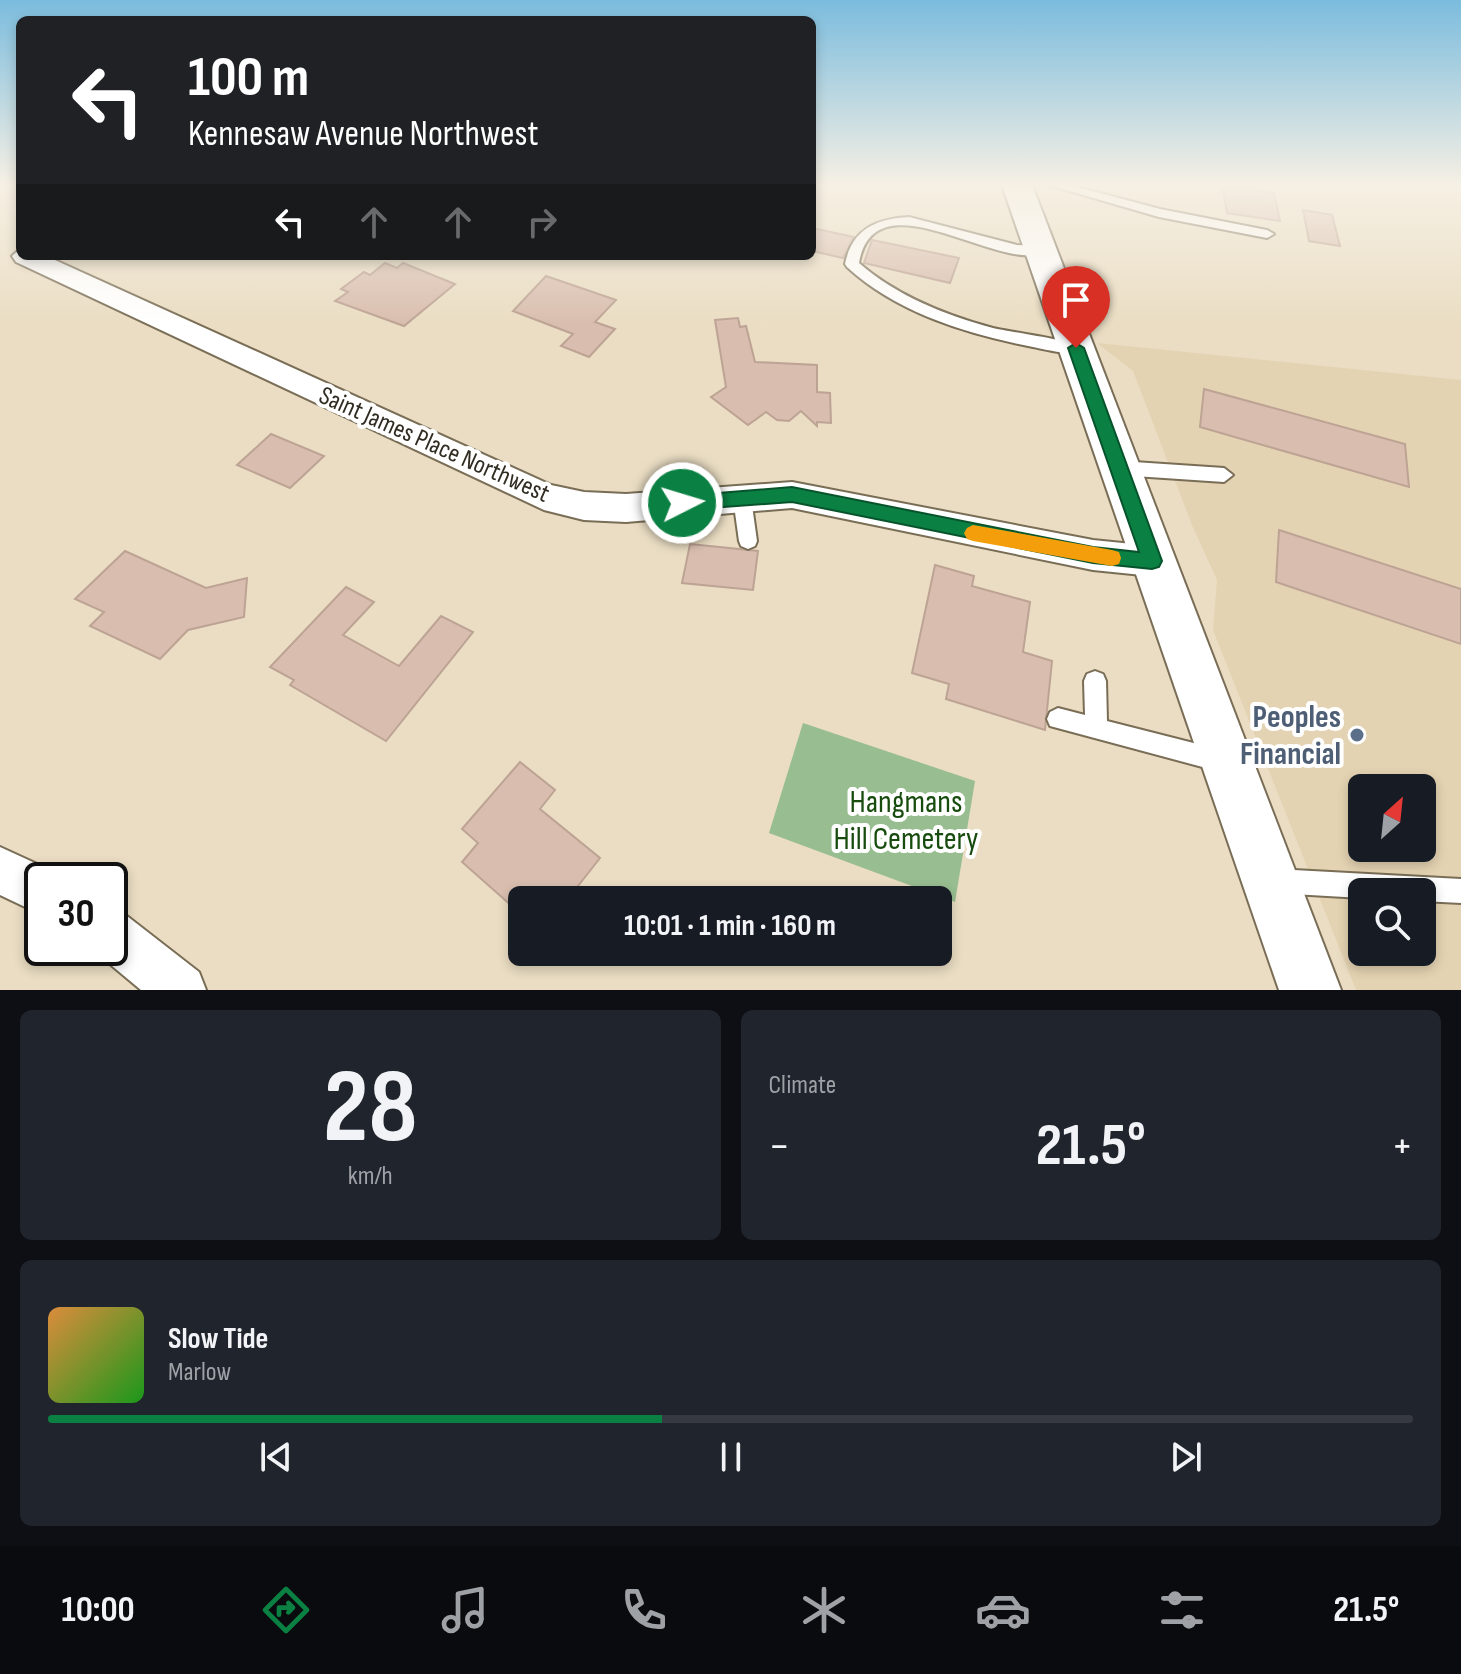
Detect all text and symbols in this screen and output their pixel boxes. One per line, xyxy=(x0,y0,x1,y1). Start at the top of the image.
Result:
text: 100 m xyxy=(188,45,309,112)
icon: left xyxy=(56,48,160,152)
text: Kennesaw Avenue Northwest xyxy=(188,113,538,156)
icon: left xyxy=(268,200,312,244)
icon: ahead xyxy=(352,200,396,244)
icon: ahead xyxy=(436,200,480,244)
icon: right xyxy=(520,200,564,244)
pin xyxy=(1042,266,1110,348)
icon: arrive xyxy=(1054,278,1098,322)
street label: Saint James Place Northwest xyxy=(314,380,554,510)
position arrow xyxy=(640,461,724,545)
place label: Peoples Financial xyxy=(1240,698,1341,774)
marker: Peoples Financial xyxy=(1348,726,1366,744)
north arrow xyxy=(1348,774,1436,862)
map controls xyxy=(1348,774,1436,966)
park label: Hangmans Hill Cemetery xyxy=(834,783,978,859)
speed limit sign: 30 xyxy=(24,862,128,966)
button: search xyxy=(1348,878,1436,966)
text: 10:01 · 1 min · 160 m xyxy=(624,908,836,944)
text: 28 xyxy=(323,1046,418,1171)
text: Climate xyxy=(769,1070,836,1101)
text: 21.5° xyxy=(1036,1110,1146,1182)
text: − xyxy=(769,1120,790,1173)
text: + xyxy=(1391,1120,1413,1173)
text: km/h xyxy=(348,1161,393,1192)
text: Slow Tide xyxy=(168,1321,268,1357)
text: Marlow xyxy=(168,1357,231,1388)
icon: previous xyxy=(254,1435,298,1479)
icon: pause xyxy=(709,1435,753,1479)
icon: next xyxy=(1164,1435,1208,1479)
icon: directions xyxy=(258,1582,314,1638)
icon: music xyxy=(437,1582,493,1638)
icon: phone xyxy=(616,1582,672,1638)
icon: climate xyxy=(796,1582,852,1638)
icon: car xyxy=(975,1582,1031,1638)
icon: filters xyxy=(1154,1582,1210,1638)
text: 10:00 xyxy=(62,1589,135,1632)
text: 21.5° xyxy=(1333,1589,1399,1632)

